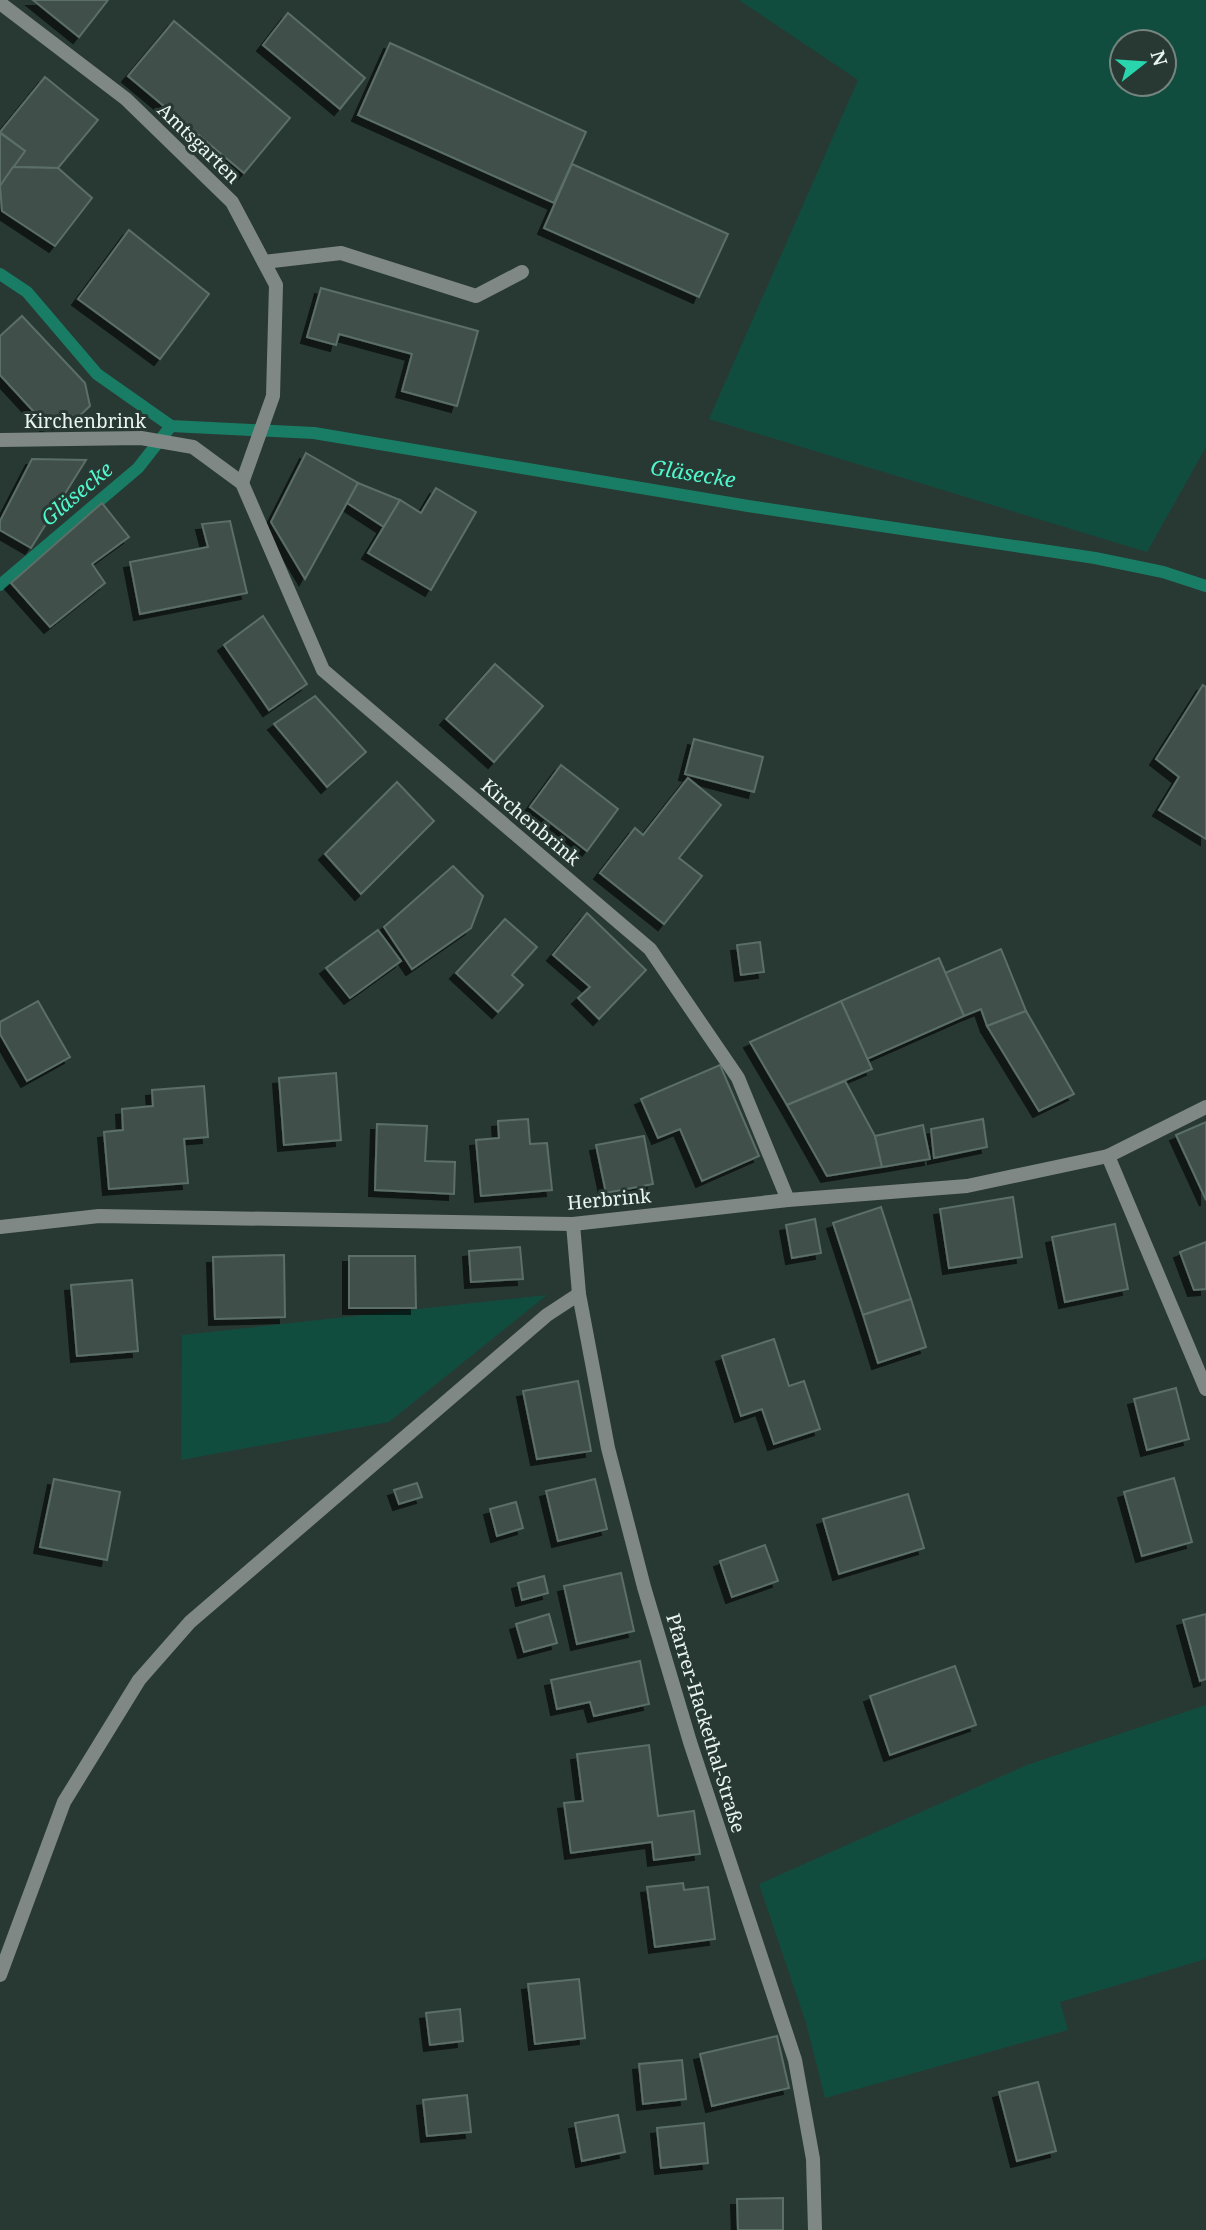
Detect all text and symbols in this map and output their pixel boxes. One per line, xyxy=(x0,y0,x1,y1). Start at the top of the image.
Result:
north arrow xyxy=(1108,28,1178,98)
text: N xyxy=(1145,47,1174,69)
street label: Amtsgarten xyxy=(152,97,246,189)
street label: Kirchenbrink xyxy=(24,408,147,434)
water label: Gläsecke xyxy=(649,452,738,494)
water label: Gläsecke xyxy=(35,455,118,532)
street label: Kirchenbrink xyxy=(476,773,587,872)
street label: Herbrink xyxy=(566,1182,653,1216)
street label: Pfarrer-Hackethal-Straße xyxy=(660,1610,752,1836)

